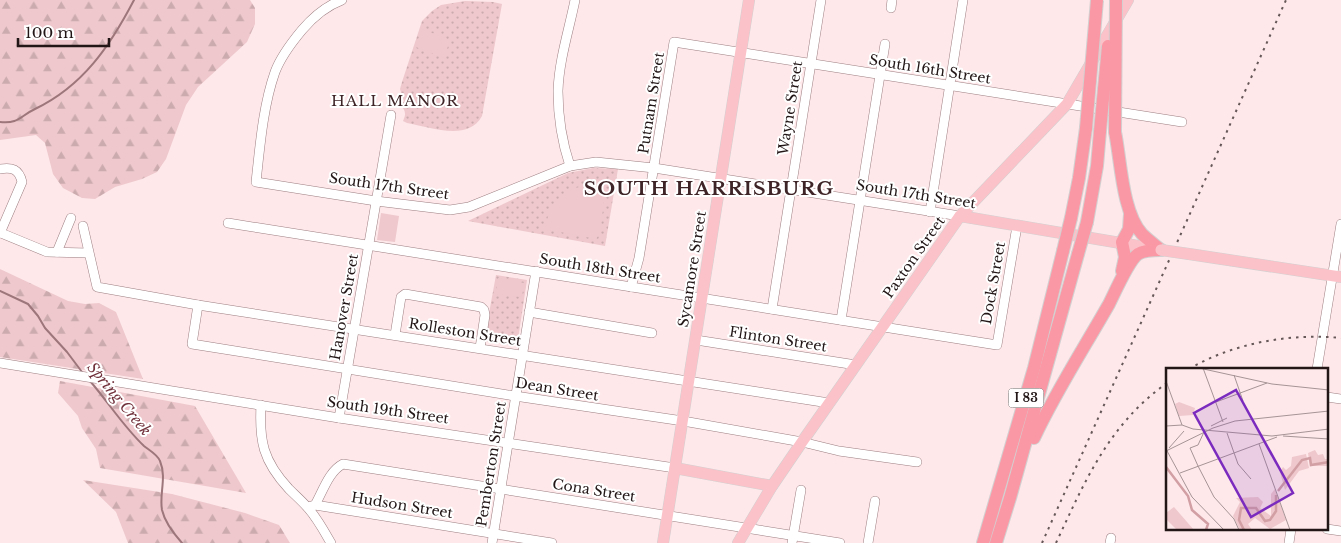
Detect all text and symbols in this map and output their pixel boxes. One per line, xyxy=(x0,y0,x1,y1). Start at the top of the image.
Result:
scale bar xyxy=(18,15,109,47)
text: 100 m xyxy=(25,23,74,42)
street label: Putnam Street xyxy=(634,50,668,155)
street label: South 16th Street xyxy=(868,51,993,88)
street label: Wayne Street xyxy=(773,59,806,158)
district label: HALL MANOR xyxy=(331,91,459,110)
street label: South 17th Street xyxy=(328,169,451,203)
street label: South 17th Street xyxy=(855,176,978,212)
district label: SOUTH HARRISBURG xyxy=(584,177,834,200)
street label: Sycamore Street xyxy=(674,209,710,328)
street label: Paxton Street xyxy=(879,212,949,301)
street label: Dock Street xyxy=(977,240,1009,326)
street label: South 18th Street xyxy=(538,250,662,287)
street label: Hanover Street xyxy=(326,252,362,362)
street label: Rolleston Street xyxy=(407,314,523,350)
street label: Flinton Street xyxy=(728,322,829,356)
water label: Spring Creek xyxy=(83,358,156,439)
inset map xyxy=(1166,368,1328,530)
street label: Dean Street xyxy=(514,374,601,405)
road number: I 83 xyxy=(1008,388,1044,408)
street label: South 19th Street xyxy=(326,393,451,428)
street label: Pemberton Street xyxy=(472,400,510,528)
street label: Cona Street xyxy=(551,475,637,506)
street label: Hudson Street xyxy=(350,488,455,522)

